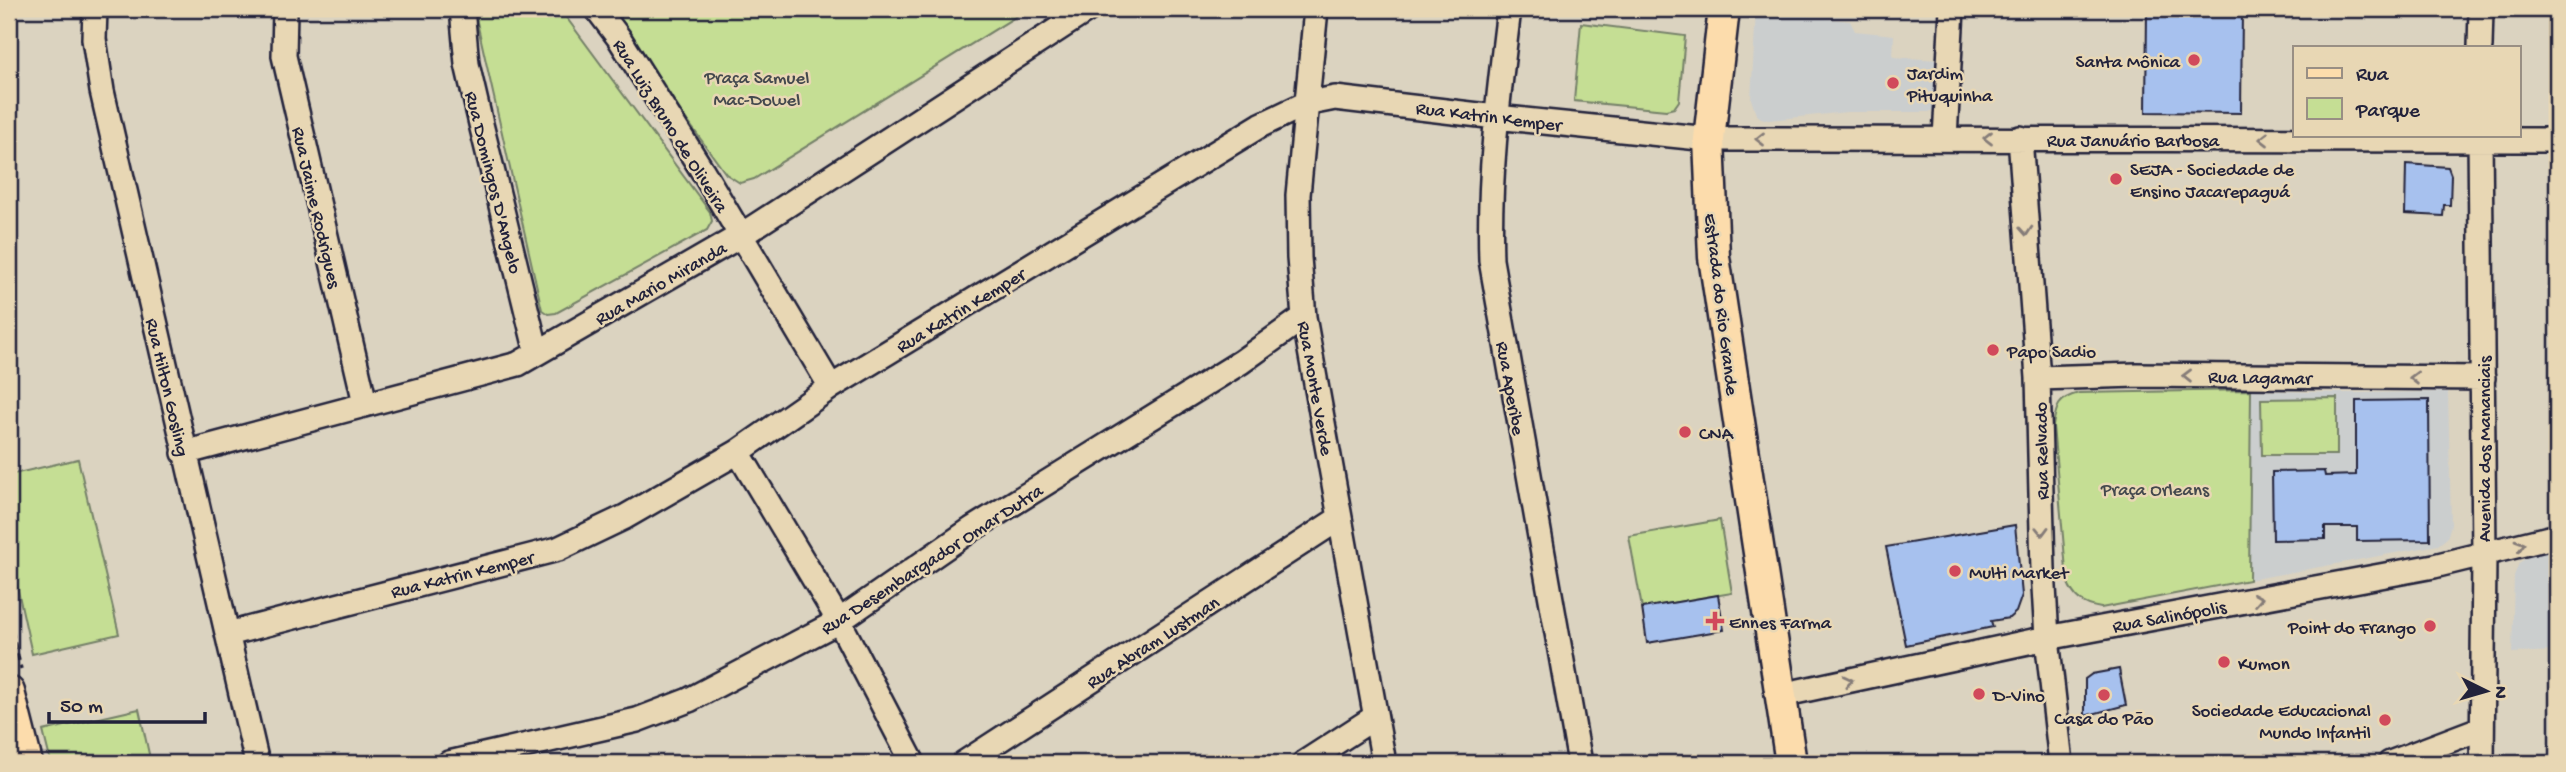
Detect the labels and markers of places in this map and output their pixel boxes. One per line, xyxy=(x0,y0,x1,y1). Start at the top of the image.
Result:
place label: Santa Mônica xyxy=(2076,52,2181,75)
marker: Santa Mônica xyxy=(2186,52,2202,68)
place label: Jardim Pituquinha xyxy=(1906,64,1994,109)
marker: Jardim Pituquinha xyxy=(1885,75,1901,91)
place label: SEJA - Sociedade de Ensino Jacarepaguá xyxy=(2130,160,2294,205)
marker: SEJA - Sociedade de Ensino Jacarepaguá xyxy=(2108,171,2124,187)
marker: Papo Sadio xyxy=(1985,342,2001,358)
place label: Papo Sadio xyxy=(2006,342,2096,365)
marker: CNA xyxy=(1677,424,1693,440)
place label: CNA xyxy=(1699,424,1735,447)
marker: Multi Market xyxy=(1947,563,1963,579)
place label: Multi Market xyxy=(1969,563,2070,586)
marker: Ennes Farma xyxy=(1707,613,1723,629)
place label: Ennes Farma xyxy=(1729,613,1833,636)
place label: Point do Frango xyxy=(2287,618,2416,641)
marker: Point do Frango xyxy=(2422,618,2438,634)
marker: Kumon xyxy=(2216,654,2232,670)
place label: Kumon xyxy=(2238,654,2290,677)
marker: D-Vino xyxy=(1971,686,1987,702)
place label: D-Vino xyxy=(1991,686,2045,709)
marker: Casa do Pão xyxy=(2096,687,2112,703)
place label: Sociedade Educacional Mundo Infantil xyxy=(2192,701,2371,746)
place label: Casa do Pão xyxy=(2054,709,2154,732)
marker: Sociedade Educacional Mundo Infantil xyxy=(2377,712,2393,728)

